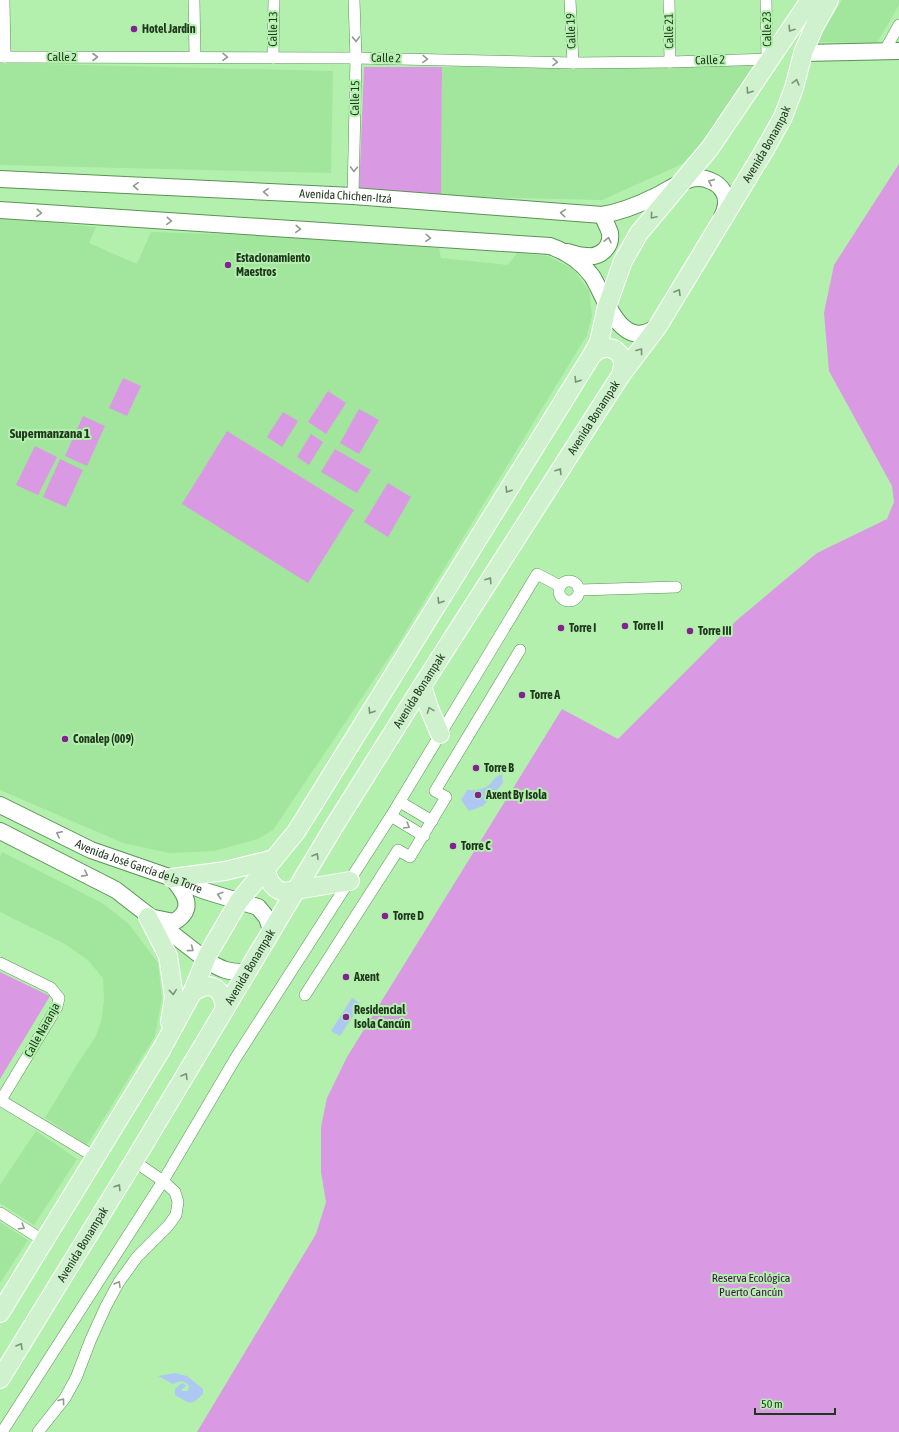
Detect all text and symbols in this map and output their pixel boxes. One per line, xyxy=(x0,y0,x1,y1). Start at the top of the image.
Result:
street label: Calle 13 xyxy=(266,11,280,47)
street label: Calle 23 xyxy=(760,11,774,47)
street label: Calle 19 xyxy=(563,13,579,49)
street label: Calle 21 xyxy=(662,13,676,49)
place label: Hotel Jardin xyxy=(142,22,196,36)
marker: Hotel Jardin xyxy=(129,24,139,34)
one-way arrow xyxy=(788,25,795,32)
one-way arrow xyxy=(351,36,360,42)
street label: Calle 2 xyxy=(47,50,77,64)
street label: Calle 2 xyxy=(371,51,401,65)
street label: Calle 2 xyxy=(695,52,725,68)
one-way arrow xyxy=(92,53,98,61)
one-way arrow xyxy=(222,53,228,61)
one-way arrow xyxy=(422,55,428,63)
one-way arrow xyxy=(552,58,558,66)
one-way arrow xyxy=(791,78,799,85)
street label: Calle 15 xyxy=(348,80,362,116)
one-way arrow xyxy=(746,87,754,94)
street label: Avenida Bonampak xyxy=(740,103,794,185)
one-way arrow xyxy=(349,166,358,172)
one-way arrow xyxy=(707,178,714,186)
one-way arrow xyxy=(133,181,139,190)
street label: Avenida Chichen-Itzá xyxy=(299,186,392,206)
one-way arrow xyxy=(263,188,269,196)
one-way arrow xyxy=(36,208,42,217)
one-way arrow xyxy=(560,209,566,218)
one-way arrow xyxy=(651,211,658,219)
one-way arrow xyxy=(166,216,172,225)
one-way arrow xyxy=(295,225,301,234)
one-way arrow xyxy=(425,233,431,242)
one-way arrow xyxy=(604,237,612,243)
place label: Estacionamiento Maestros xyxy=(236,251,311,279)
marker: Estacionamiento Maestros xyxy=(223,260,233,270)
one-way arrow xyxy=(673,289,681,296)
one-way arrow xyxy=(635,349,642,356)
one-way arrow xyxy=(574,376,582,383)
street label: Avenida Bonampak xyxy=(565,377,623,457)
district label: Supermanzana 1 xyxy=(10,426,90,441)
one-way arrow xyxy=(555,468,562,475)
one-way arrow xyxy=(506,486,513,493)
one-way arrow xyxy=(485,577,492,584)
one-way arrow xyxy=(437,597,445,604)
place label: Torre II xyxy=(633,619,663,633)
place label: Torre I xyxy=(569,621,596,635)
marker: Torre II xyxy=(620,621,630,631)
marker: Torre I xyxy=(556,623,566,633)
place label: Torre III xyxy=(698,624,732,638)
marker: Torre III xyxy=(685,626,695,636)
street label: Avenida Bonampak xyxy=(390,650,448,731)
place label: Torre A xyxy=(530,688,560,702)
marker: Torre A xyxy=(517,690,527,700)
one-way arrow xyxy=(427,706,435,713)
one-way arrow xyxy=(369,707,376,714)
place label: Conalep (009) xyxy=(73,732,134,746)
marker: Conalep (009) xyxy=(60,734,70,744)
place label: Torre B xyxy=(484,761,514,775)
marker: Torre B xyxy=(471,763,481,773)
place label: Axent By Isola xyxy=(485,788,547,802)
marker: Axent By Isola xyxy=(473,790,483,800)
one-way arrow xyxy=(403,821,410,829)
one-way arrow xyxy=(56,831,63,839)
street label: Avenida José García de la Torre xyxy=(73,836,204,896)
place label: Torre C xyxy=(461,839,491,853)
marker: Torre C xyxy=(448,841,458,851)
one-way arrow xyxy=(312,853,319,861)
one-way arrow xyxy=(81,870,88,877)
one-way arrow xyxy=(216,891,223,900)
place label: Torre D xyxy=(393,909,424,923)
marker: Torre D xyxy=(380,911,390,921)
street label: Avenida Bonampak xyxy=(222,926,278,1007)
one-way arrow xyxy=(186,944,193,951)
place label: Axent xyxy=(353,970,380,984)
marker: Axent xyxy=(341,972,351,982)
one-way arrow xyxy=(169,989,178,996)
street label: Calle Naranja xyxy=(21,1000,63,1060)
place label: Residencial Isola Cancún xyxy=(354,1003,410,1031)
marker: Residencial Isola Cancún xyxy=(341,1012,351,1022)
one-way arrow xyxy=(180,1073,188,1080)
one-way arrow xyxy=(113,1184,120,1191)
street label: Avenida Bonampak xyxy=(54,1204,112,1285)
one-way arrow xyxy=(18,1222,25,1230)
park label: Reserva Ecológica Puerto Cancún xyxy=(712,1271,790,1299)
one-way arrow xyxy=(113,1281,120,1288)
one-way arrow xyxy=(16,1343,23,1350)
scale bar xyxy=(755,1390,835,1416)
text: 50 m xyxy=(761,1397,783,1411)
one-way arrow xyxy=(57,1399,64,1406)

